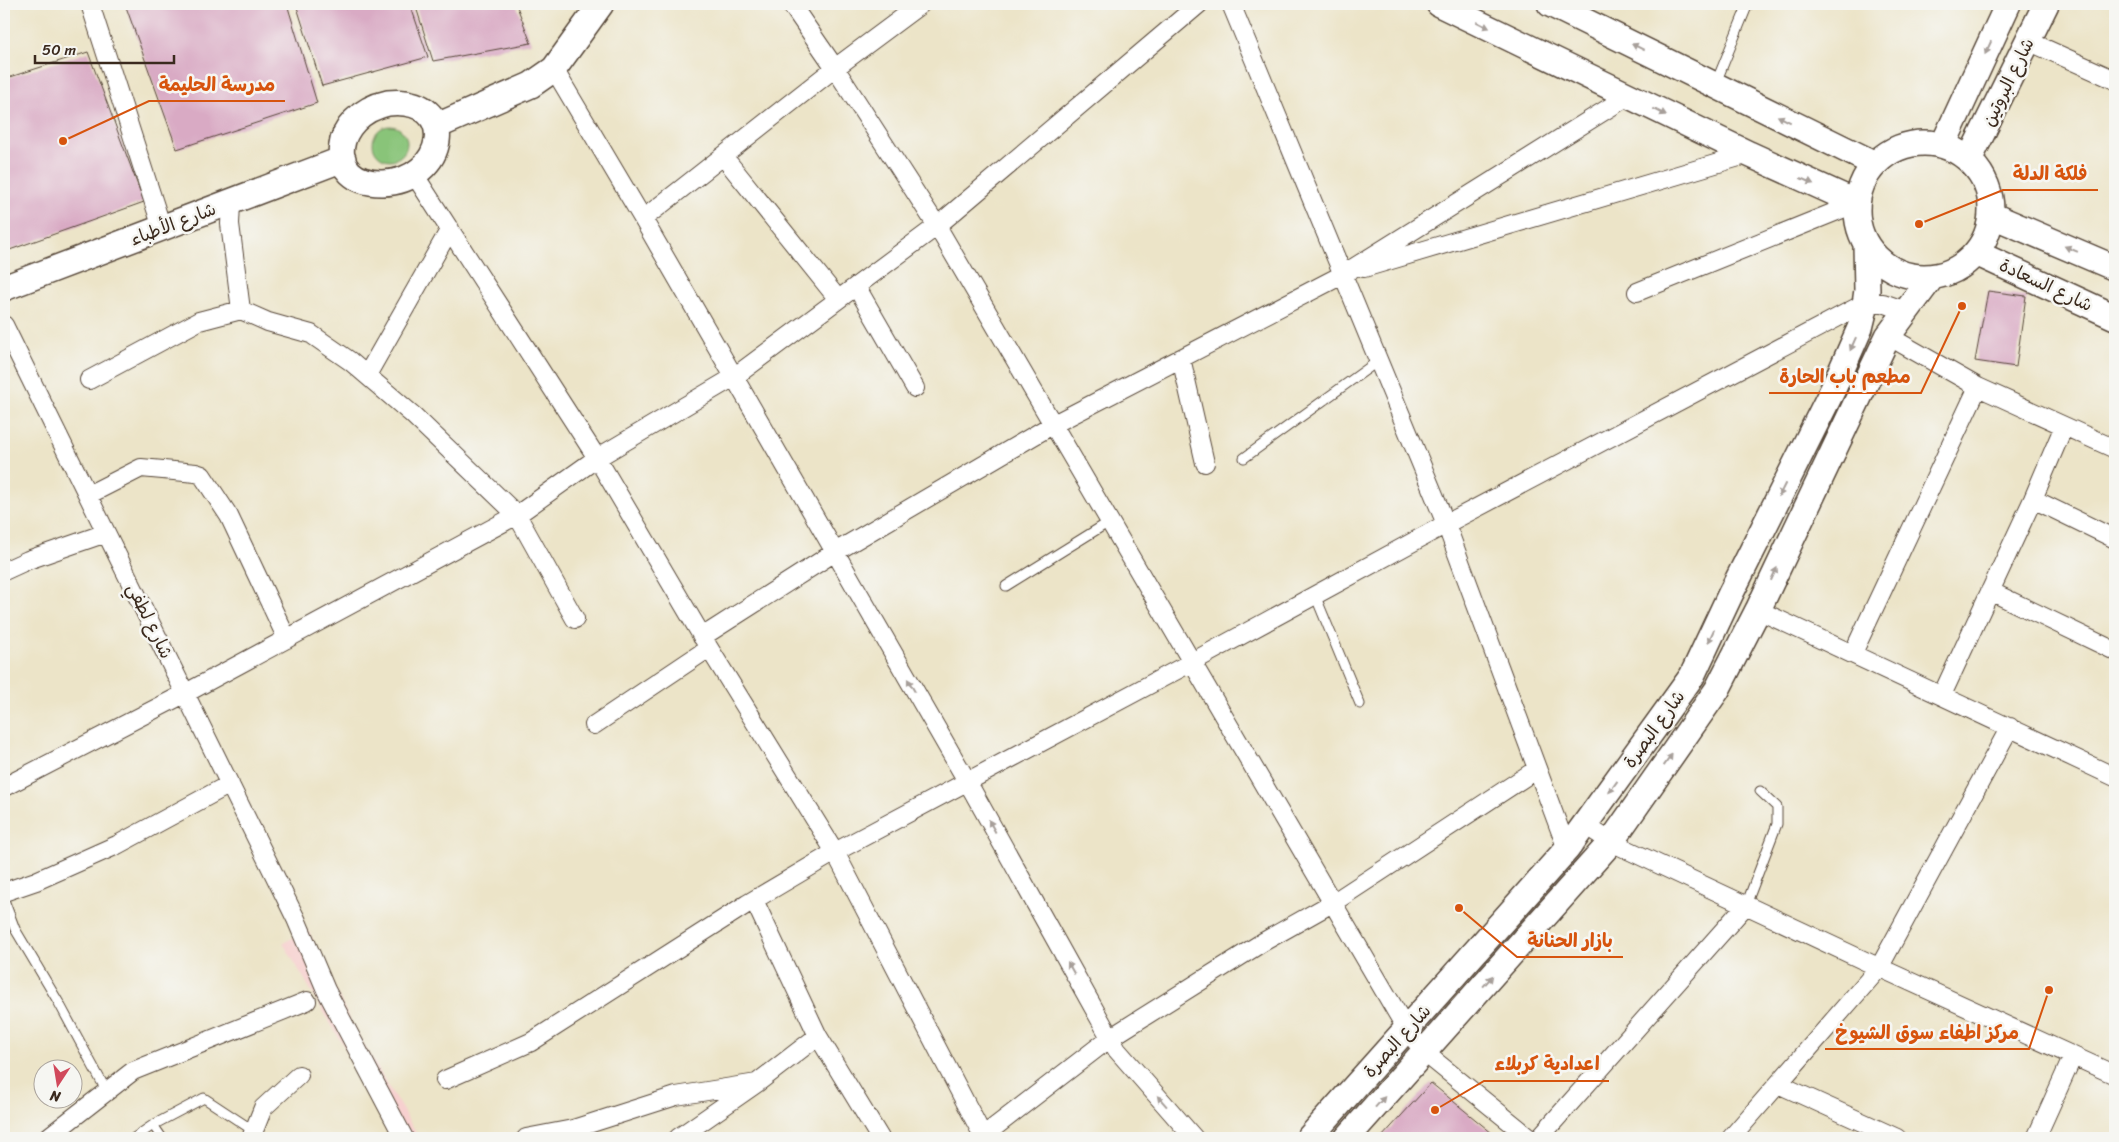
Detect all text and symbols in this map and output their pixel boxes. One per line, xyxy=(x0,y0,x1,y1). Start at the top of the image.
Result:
one-way arrow xyxy=(1476,21,1490,29)
scale bar xyxy=(35,32,174,64)
street label: شارع البروتين xyxy=(1973,32,2043,132)
text: 50 m xyxy=(42,37,77,63)
one-way arrow xyxy=(1983,41,1991,55)
one-way arrow xyxy=(1631,43,1645,51)
callout: مدرسة الحليمة xyxy=(149,67,285,101)
text: مدرسة الحليمة xyxy=(159,68,275,101)
one-way arrow xyxy=(1653,108,1667,116)
one-way arrow xyxy=(1777,115,1791,123)
callout: فلكة الدلة xyxy=(2003,156,2098,190)
text: فلكة الدلة xyxy=(2013,157,2087,190)
one-way arrow xyxy=(1800,177,1814,185)
street label: شارع الأطباء xyxy=(125,193,221,255)
one-way arrow xyxy=(2063,244,2078,252)
street label: شارع السعادة xyxy=(1994,249,2098,321)
one-way arrow xyxy=(1848,337,1856,351)
callout: مطعم باب الحارة xyxy=(1769,359,1921,393)
text: مطعم باب الحارة xyxy=(1779,360,1911,393)
one-way arrow xyxy=(1778,483,1787,498)
one-way arrow xyxy=(1771,567,1779,581)
street label: شارع لطفي xyxy=(118,577,182,665)
one-way arrow xyxy=(1706,629,1714,643)
one-way arrow xyxy=(907,678,916,691)
street label: شارع البصرة xyxy=(1614,683,1694,775)
one-way arrow xyxy=(1663,753,1673,767)
one-way arrow xyxy=(1608,780,1618,793)
one-way arrow xyxy=(988,818,996,833)
callout: بازار الحنانة xyxy=(1517,923,1623,957)
text: بازار الحنانة xyxy=(1527,924,1613,957)
one-way arrow xyxy=(1067,960,1075,975)
one-way arrow xyxy=(1482,975,1494,987)
street label: شارع البصرة xyxy=(1355,997,1439,1085)
callout: مركز اطفاء سوق الشيوخ xyxy=(1825,1015,2029,1049)
text: مركز اطفاء سوق الشيوخ xyxy=(1835,1016,2019,1049)
callout: اعدادية كربلاء xyxy=(1484,1047,1609,1081)
text: اعدادية كربلاء xyxy=(1494,1047,1600,1080)
north arrow xyxy=(32,1060,82,1110)
text: N xyxy=(48,1083,64,1110)
one-way arrow xyxy=(1156,1096,1168,1108)
one-way arrow xyxy=(1374,1097,1386,1109)

